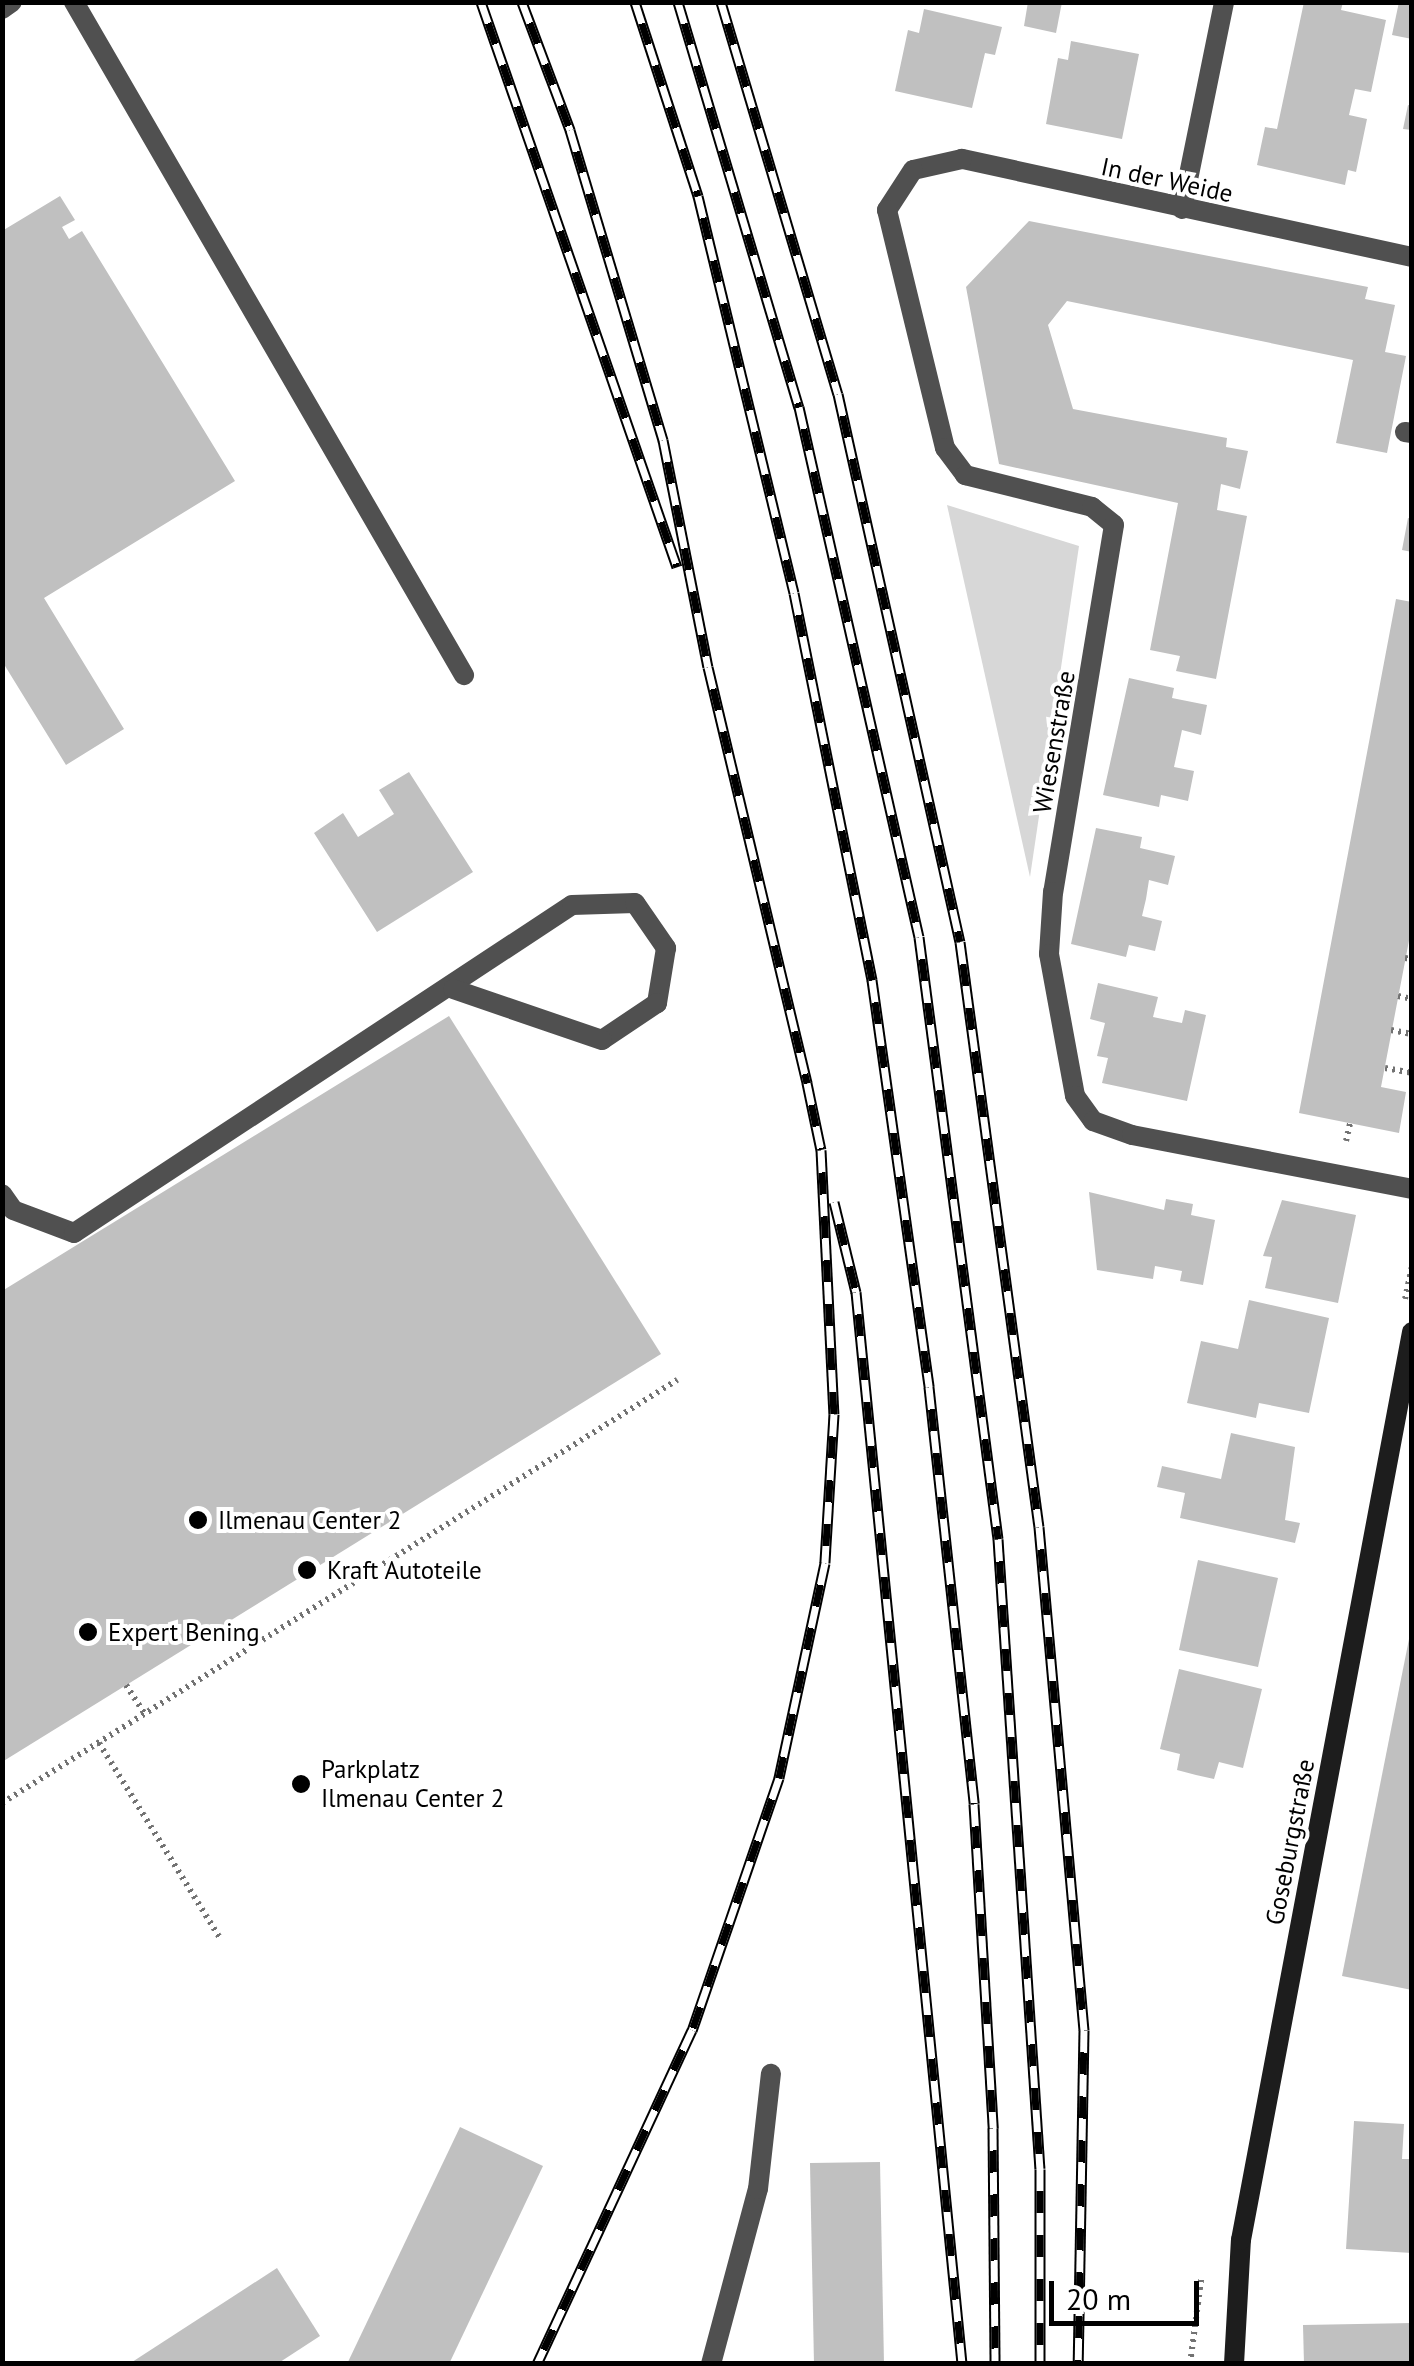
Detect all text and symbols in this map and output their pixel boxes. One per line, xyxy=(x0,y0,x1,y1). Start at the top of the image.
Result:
street label: In der Weide xyxy=(1098,151,1236,209)
street label: Wiesenstraße xyxy=(1027,668,1081,816)
place label: Ilmenau Center 2 xyxy=(218,1505,401,1535)
marker: Ilmenau Center 2 xyxy=(187,1509,209,1531)
place label: Kraft Autoteile xyxy=(327,1555,482,1585)
marker: Kraft Autoteile xyxy=(296,1559,318,1581)
place label: Expert Bening xyxy=(108,1617,260,1647)
marker: Expert Bening xyxy=(77,1621,99,1643)
place label: Parkplatz Ilmenau Center 2 xyxy=(321,1755,504,1814)
street label: Goseburgstraße xyxy=(1259,1757,1321,1927)
marker: Parkplatz Ilmenau Center 2 xyxy=(290,1773,312,1795)
scale bar xyxy=(1054,2261,1204,2323)
text: 20 m xyxy=(1066,2279,1131,2318)

